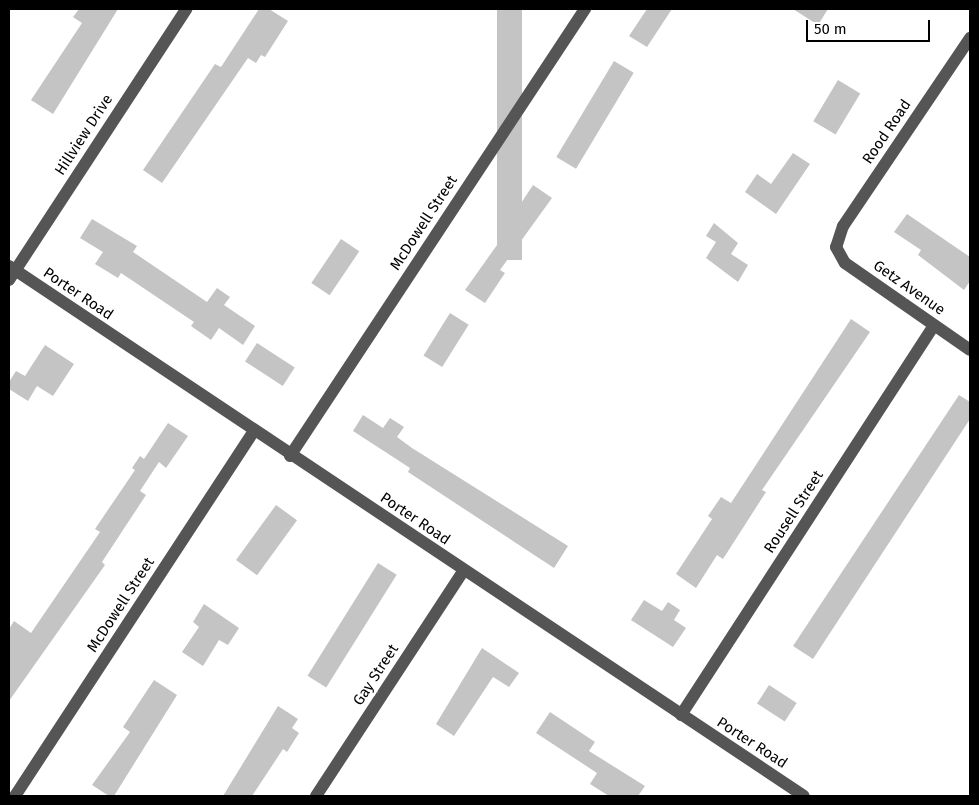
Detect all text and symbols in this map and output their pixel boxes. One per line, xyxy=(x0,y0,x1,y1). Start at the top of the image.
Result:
scale bar xyxy=(809,10,933,42)
text: 50 m xyxy=(814,20,847,38)
street label: Hillview Drive xyxy=(51,91,117,179)
street label: Rood Road xyxy=(859,96,915,168)
street label: McDowell Street xyxy=(387,172,461,274)
street label: Getz Avenue xyxy=(870,257,948,319)
street label: Porter Road xyxy=(40,264,116,324)
street label: Rousell Street xyxy=(761,467,827,557)
street label: Porter Road xyxy=(377,489,453,549)
street label: McDowell Street xyxy=(84,554,158,656)
street label: Gay Street xyxy=(350,641,402,709)
street label: Porter Road xyxy=(713,714,791,772)

